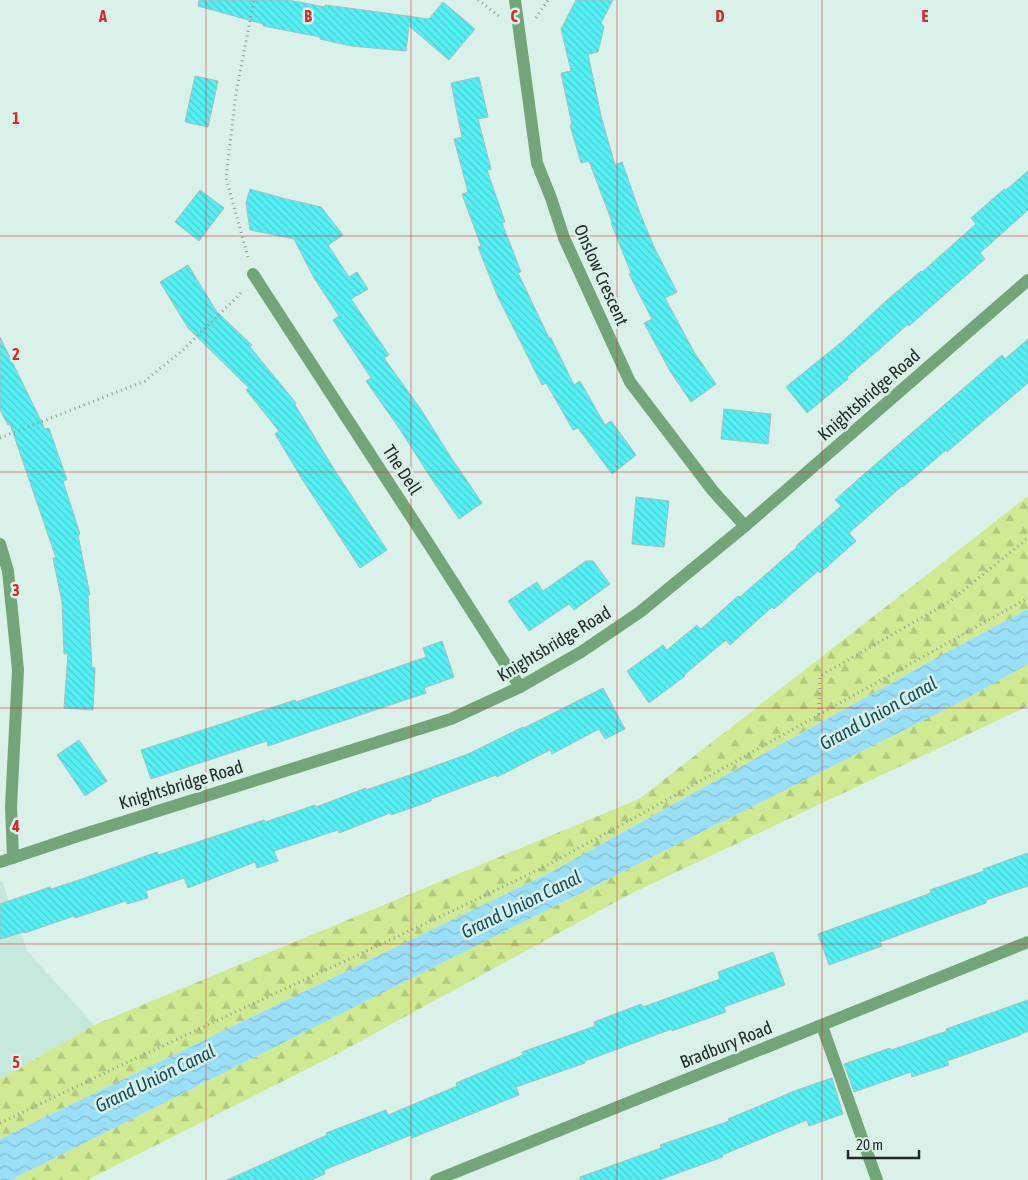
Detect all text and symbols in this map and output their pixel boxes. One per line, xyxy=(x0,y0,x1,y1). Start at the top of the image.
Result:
text: A xyxy=(98,7,107,25)
text: B xyxy=(304,7,312,25)
text: C xyxy=(510,7,518,25)
text: D xyxy=(716,7,725,25)
text: E xyxy=(922,7,929,25)
text: 1 xyxy=(12,109,20,127)
street label: Onslow Crescent xyxy=(570,221,633,329)
text: 2 xyxy=(12,345,20,363)
street label: Knightsbridge Road xyxy=(813,345,924,445)
street label: The Dell xyxy=(379,441,426,499)
text: 3 xyxy=(12,581,20,599)
street label: Knightsbridge Road xyxy=(493,601,614,686)
water label: Grand Union Canal xyxy=(815,672,941,754)
street label: Knightsbridge Road xyxy=(116,756,245,813)
text: 4 xyxy=(11,817,20,835)
water label: Grand Union Canal xyxy=(457,865,585,943)
street label: Bradbury Road xyxy=(677,1017,775,1072)
water label: Grand Union Canal xyxy=(91,1039,219,1117)
text: 5 xyxy=(12,1053,20,1071)
scale bar xyxy=(848,1128,919,1160)
text: 20 m xyxy=(856,1136,883,1153)

